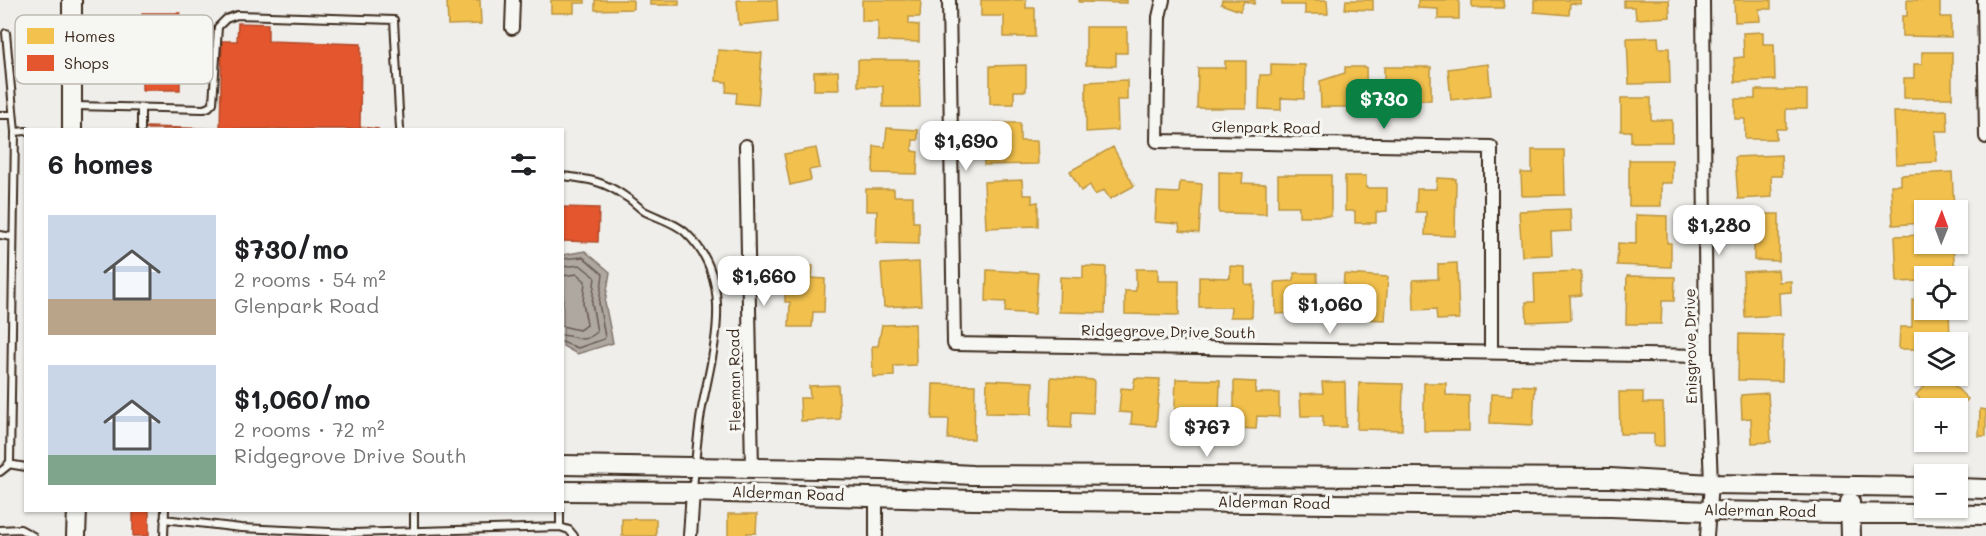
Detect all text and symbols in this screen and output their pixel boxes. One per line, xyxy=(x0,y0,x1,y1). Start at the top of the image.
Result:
legend xyxy=(15,15,213,84)
text: Homes xyxy=(64,25,115,46)
text: Shops xyxy=(64,52,109,73)
pin: $730 xyxy=(1348,79,1420,130)
text: $730 xyxy=(1360,85,1408,111)
street label: Glenpark Road xyxy=(1211,116,1321,138)
pin: $1,690 xyxy=(917,121,1015,172)
text: $1,690 xyxy=(934,127,998,153)
text: 6 homes xyxy=(48,147,153,181)
icon: filters xyxy=(507,148,540,181)
north arrow xyxy=(1914,200,1968,254)
map controls xyxy=(1914,200,1968,518)
pin: $1,280 xyxy=(1670,205,1768,256)
text: $1,280 xyxy=(1687,211,1751,237)
text: $730/mo xyxy=(234,232,348,266)
icon: home xyxy=(96,239,168,311)
pin: $1,660 xyxy=(715,256,813,307)
text: $1,660 xyxy=(732,262,796,288)
text: 2 rooms · 54 m² xyxy=(234,266,386,292)
button: locate xyxy=(1914,266,1968,320)
pin: $1,060 xyxy=(1281,284,1379,335)
street label: Enisgrove Drive xyxy=(1679,288,1701,404)
text: $1,060 xyxy=(1297,290,1363,316)
text: Glenpark Road xyxy=(234,292,379,318)
street label: Ridgegrove Drive South xyxy=(1081,319,1255,343)
street label: Fleeman Road xyxy=(723,329,745,431)
button: layers xyxy=(1914,332,1968,386)
text: $1,060/mo xyxy=(234,382,370,416)
icon: home xyxy=(96,389,168,461)
button: + xyxy=(1914,398,1968,452)
pin: $767 xyxy=(1171,407,1243,458)
text: $767 xyxy=(1184,413,1230,439)
text: 2 rooms · 72 m² xyxy=(234,416,385,442)
text: Ridgegrove Drive South xyxy=(234,442,466,468)
button: − xyxy=(1914,464,1968,518)
street label: Alderman Road xyxy=(732,481,844,505)
street label: Alderman Road xyxy=(1218,491,1330,513)
street label: Alderman Road xyxy=(1704,499,1816,521)

